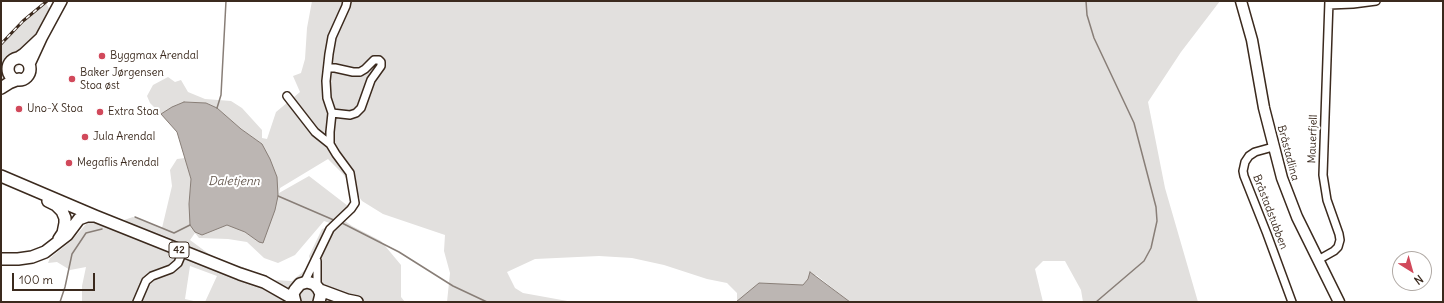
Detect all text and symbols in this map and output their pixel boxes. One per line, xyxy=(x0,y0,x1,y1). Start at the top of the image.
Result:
place label: Byggmax Arendal xyxy=(110,49,198,63)
marker: Byggmax Arendal xyxy=(97,51,107,61)
place label: Baker Jørgensen Stoa øst xyxy=(80,66,164,92)
marker: Baker Jørgensen Stoa øst xyxy=(67,74,77,84)
place label: Uno-X Stoa xyxy=(27,102,83,116)
marker: Uno-X Stoa xyxy=(14,104,24,114)
place label: Extra Stoa xyxy=(108,105,159,119)
marker: Extra Stoa xyxy=(95,107,105,117)
street label: Mauerfjell xyxy=(1306,114,1320,164)
street label: Bråstadlina xyxy=(1274,124,1302,182)
place label: Jula Arendal xyxy=(93,130,155,144)
marker: Jula Arendal xyxy=(80,132,90,142)
place label: Megaflis Arendal xyxy=(77,156,159,170)
marker: Megaflis Arendal xyxy=(64,158,74,168)
street label: Bråstadstubben xyxy=(1250,173,1290,251)
water label: Daletjenn xyxy=(208,175,260,189)
road number: 42 xyxy=(169,242,189,258)
north arrow xyxy=(1392,251,1432,291)
scale bar xyxy=(14,265,97,291)
text: 100 m xyxy=(19,272,53,287)
text: N xyxy=(1411,272,1426,288)

